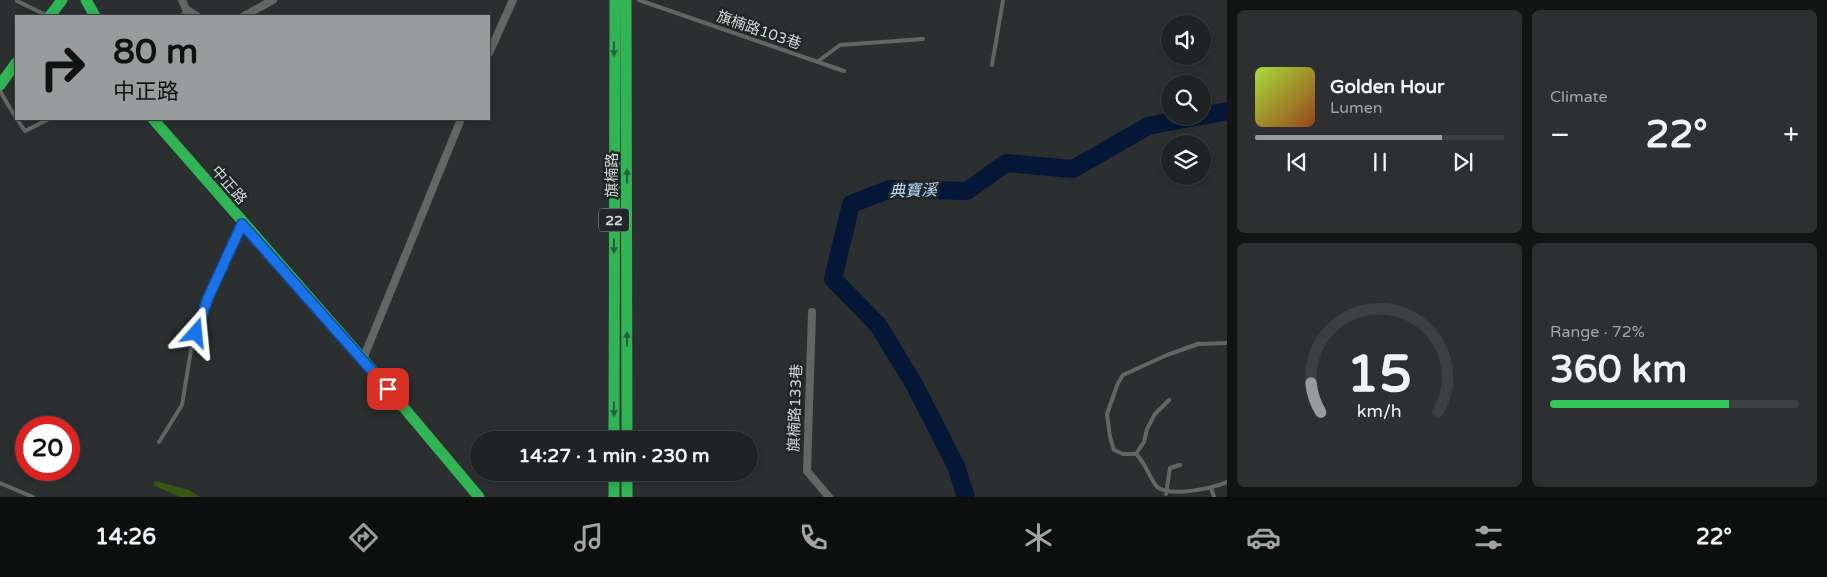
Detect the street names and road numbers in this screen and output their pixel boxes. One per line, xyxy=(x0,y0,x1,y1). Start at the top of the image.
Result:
street label: 旗楠路103巷 xyxy=(714,7,804,53)
street label: 旗楠路 xyxy=(603,152,621,198)
street label: 中正路 xyxy=(207,162,251,208)
road number: 22 xyxy=(599,208,629,232)
street label: 旗楠路133巷 xyxy=(784,364,806,452)

